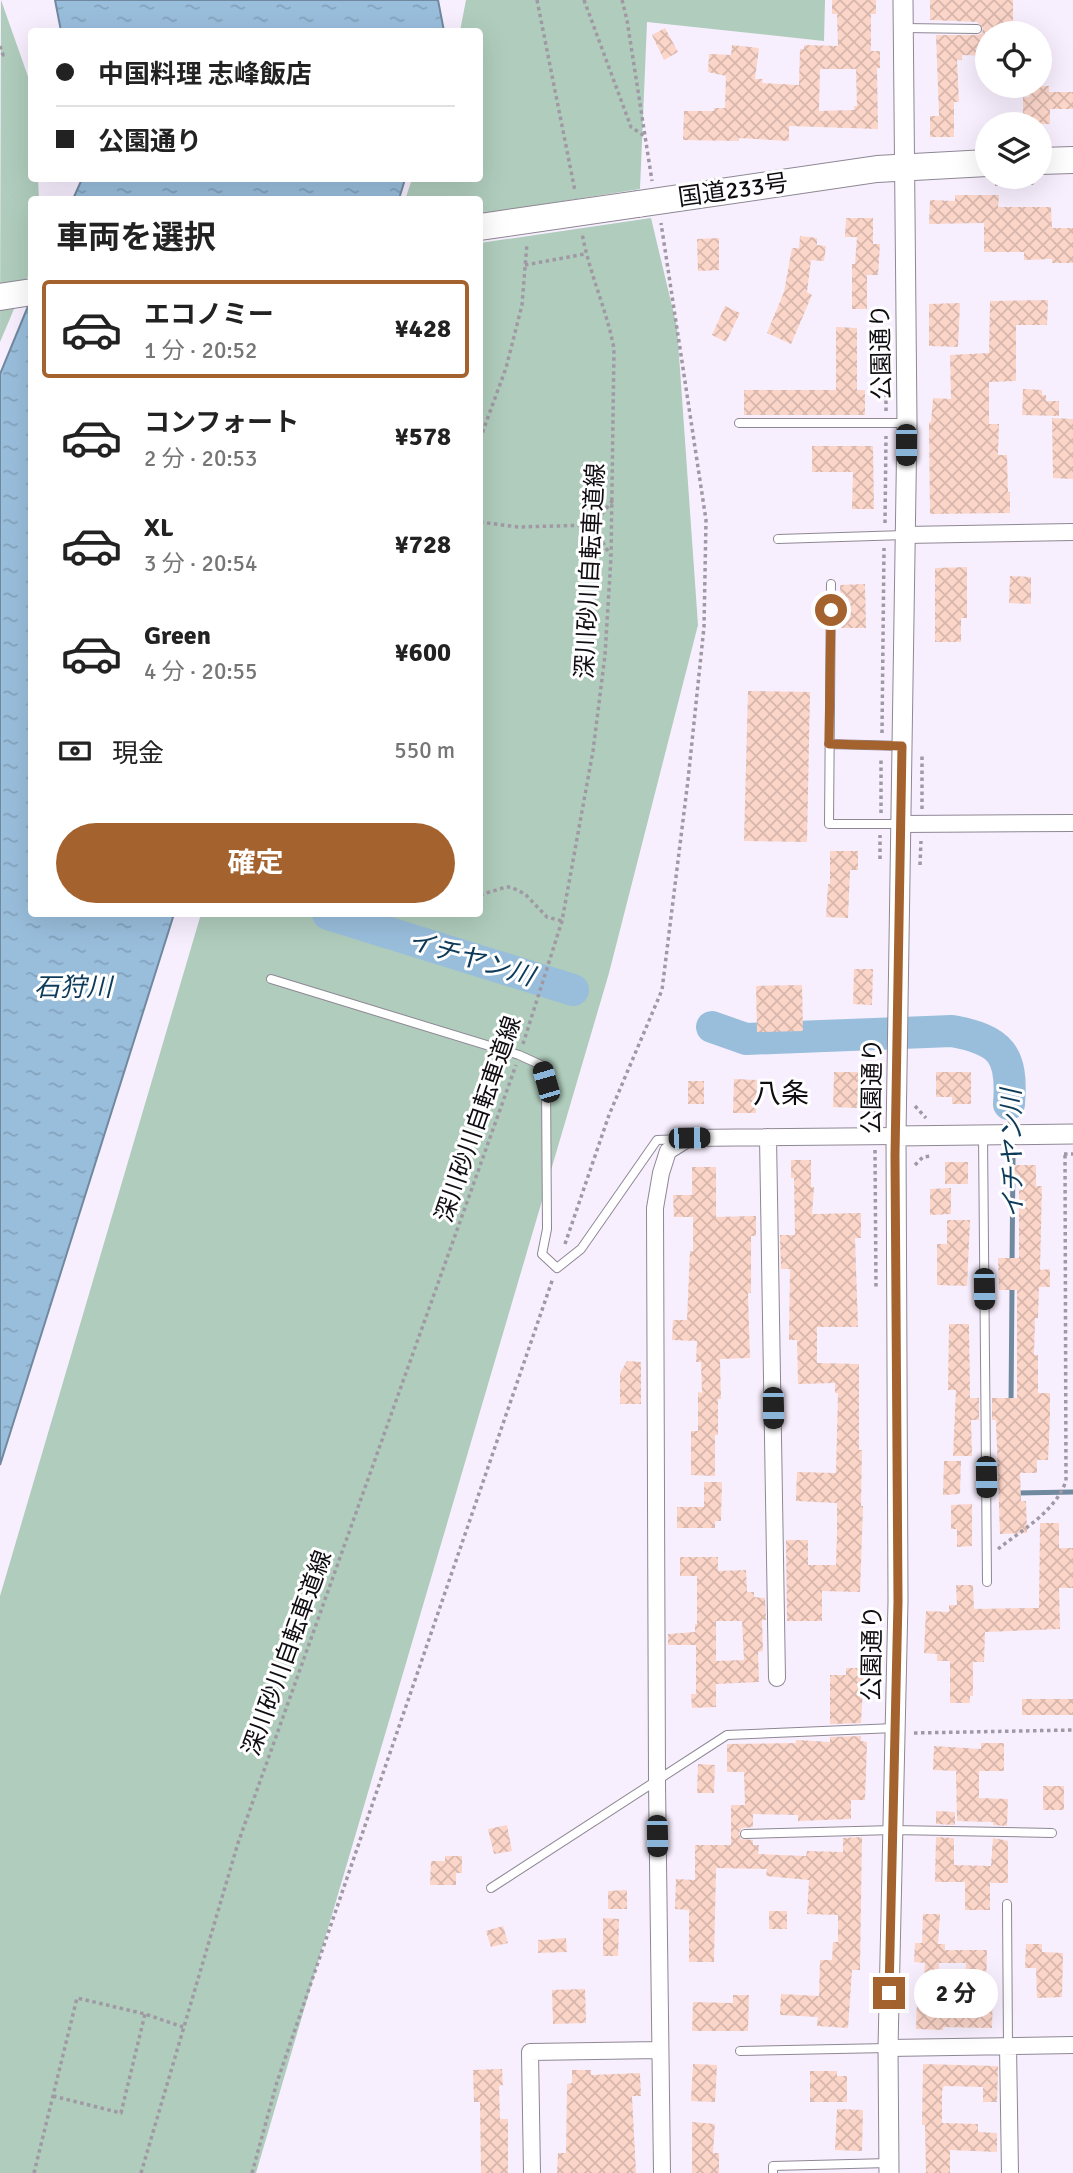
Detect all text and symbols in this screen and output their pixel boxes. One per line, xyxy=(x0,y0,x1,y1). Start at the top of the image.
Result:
map controls xyxy=(975,21,1052,189)
button: locate xyxy=(975,21,1052,98)
text: 中国料理 志峰飯店 xyxy=(98,59,312,91)
button: layers xyxy=(975,112,1052,189)
text: 公園通り xyxy=(98,126,202,158)
street label: 国道233号 xyxy=(676,167,790,213)
text: 車両を選択 xyxy=(56,218,216,257)
icon: car xyxy=(60,298,123,361)
text: エコノミー xyxy=(144,299,274,331)
street label: 公園通り xyxy=(865,304,897,400)
text: ¥428 xyxy=(395,313,451,345)
text: 1 分 · 20:52 xyxy=(144,336,257,365)
icon: car xyxy=(60,406,123,469)
text: コンフォート xyxy=(144,407,299,439)
text: ¥578 xyxy=(395,421,451,453)
car xyxy=(896,424,917,466)
text: 2 分 · 20:53 xyxy=(144,444,257,473)
street label: 深川砂川自転車道線 xyxy=(569,462,611,680)
text: XL xyxy=(144,512,174,544)
icon: car xyxy=(60,514,123,577)
text: ¥728 xyxy=(395,529,451,561)
text: 3 分 · 20:54 xyxy=(144,549,257,578)
route start xyxy=(815,594,847,626)
text: Green xyxy=(144,620,211,652)
icon: car xyxy=(60,622,123,685)
text: ¥600 xyxy=(395,637,451,669)
text: 4 分 · 20:55 xyxy=(144,657,257,686)
icon: cash xyxy=(56,732,94,770)
text: 550 m xyxy=(394,736,455,765)
text: 現金 xyxy=(112,738,164,770)
button: 確定 xyxy=(56,823,455,903)
water label: イチヤン川 xyxy=(404,925,540,994)
water label: 石狩川 xyxy=(34,972,115,1004)
street label: 深川砂川自転車道線 xyxy=(429,1012,527,1226)
street label: 公園通り xyxy=(856,1038,888,1134)
car xyxy=(531,1059,562,1105)
district label: 八条 xyxy=(753,1077,809,1111)
water label: イチヤン川 xyxy=(996,1086,1030,1219)
car xyxy=(668,1127,711,1149)
car xyxy=(974,1268,995,1310)
car xyxy=(763,1387,784,1429)
car xyxy=(976,1456,997,1498)
street label: 深川砂川自転車道線 xyxy=(236,1546,338,1760)
street label: 公園通り xyxy=(856,1605,888,1701)
car xyxy=(647,1815,668,1857)
callout: 2 分 xyxy=(914,1968,998,2018)
route end xyxy=(873,1977,905,2009)
text: 2 分 xyxy=(936,1979,976,2008)

